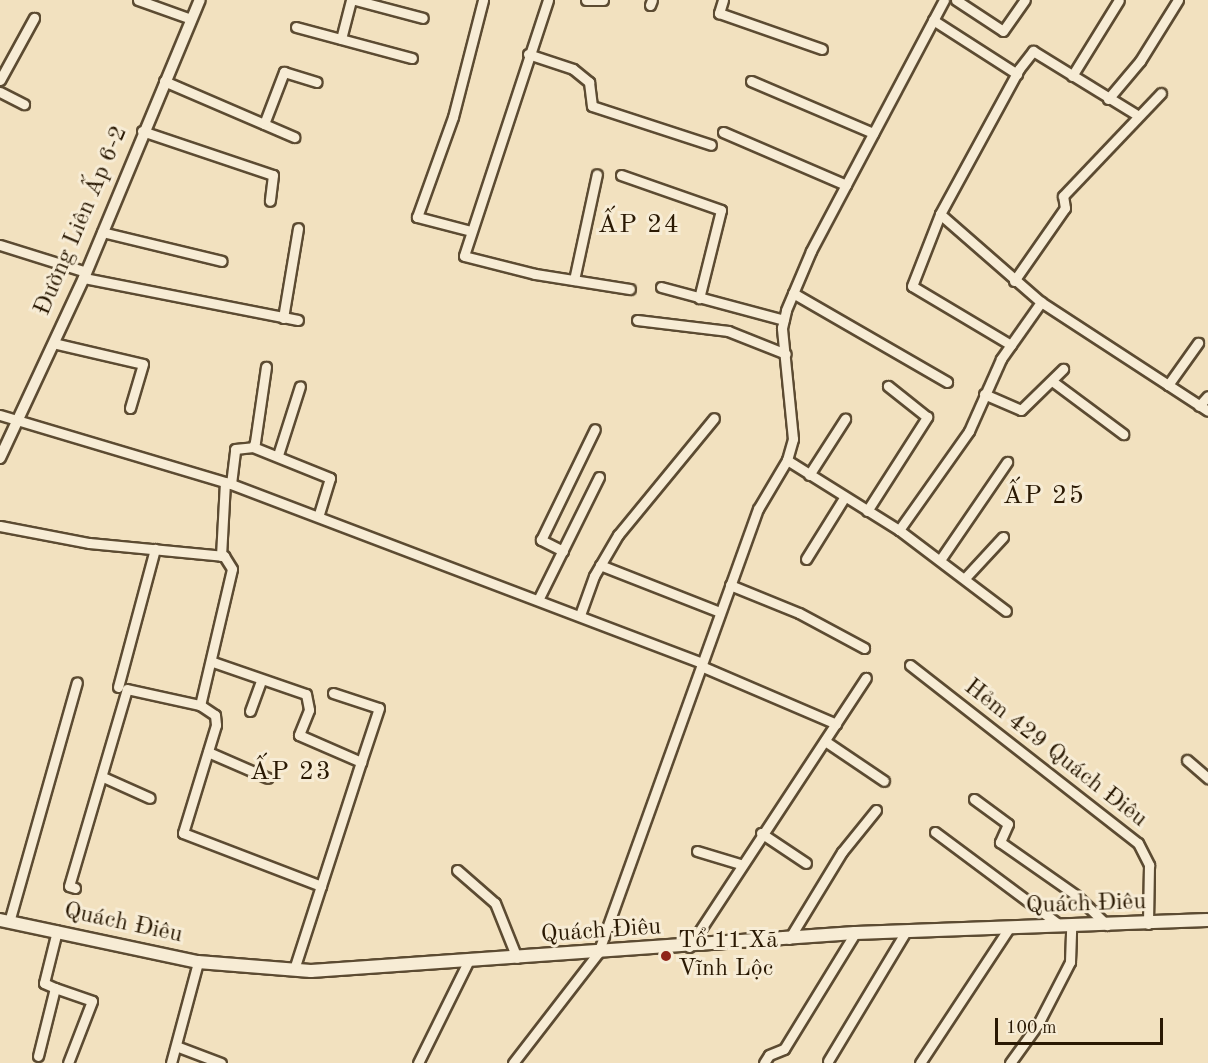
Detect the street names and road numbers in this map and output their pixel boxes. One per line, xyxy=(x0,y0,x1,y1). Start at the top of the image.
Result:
street label: Đường Liên Ấp 6-2 xyxy=(29,122,135,320)
street label: Hẻm 429 Quách Điêu xyxy=(958,673,1152,835)
street label: Quách Điêu xyxy=(1025,889,1147,921)
street label: Quách Điêu xyxy=(61,897,185,951)
street label: Quách Điêu xyxy=(540,913,662,951)

